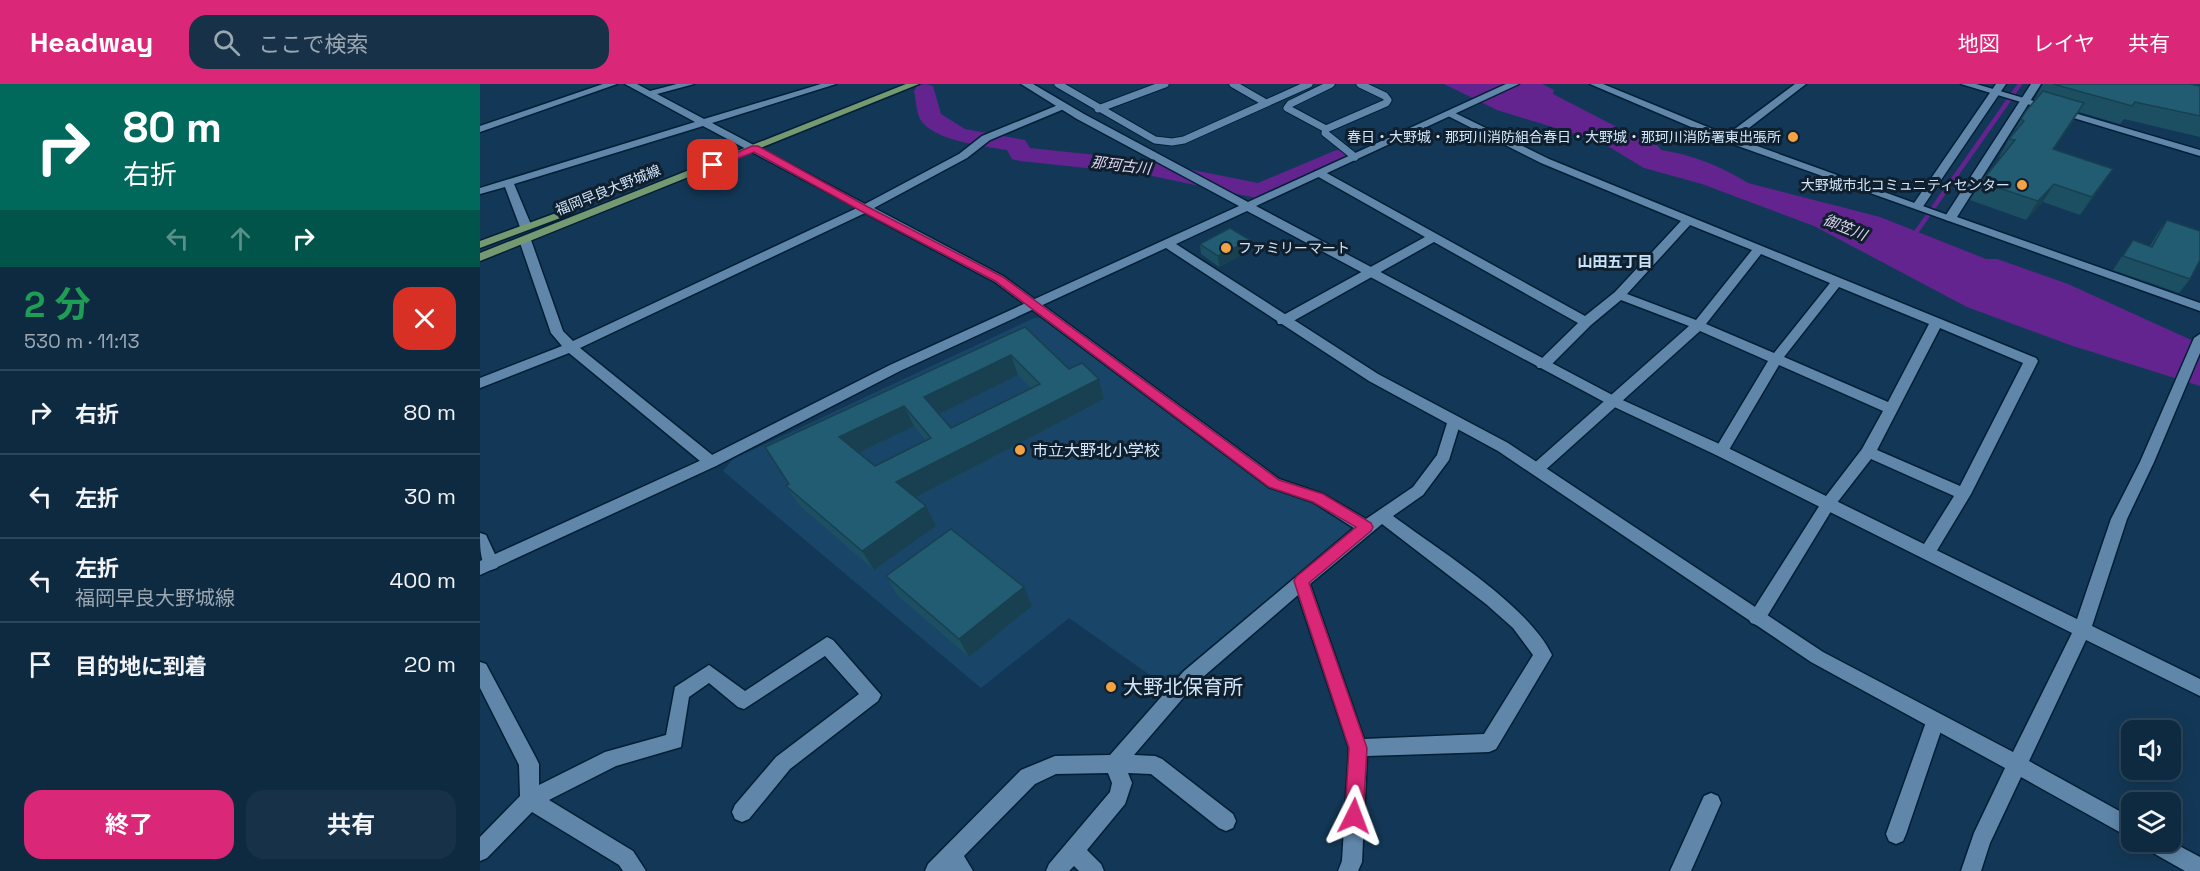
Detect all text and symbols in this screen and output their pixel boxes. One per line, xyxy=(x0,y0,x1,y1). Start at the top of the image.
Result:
search box xyxy=(189,15,609,69)
text: Headway xyxy=(30,24,153,60)
icon: search xyxy=(210,26,243,59)
text: ここで検索 xyxy=(258,30,368,58)
text: 地図 xyxy=(1958,30,2000,57)
text: レイヤ xyxy=(2033,30,2095,57)
text: 共有 xyxy=(2128,30,2170,57)
text: 80 m xyxy=(123,101,222,154)
icon: right xyxy=(24,108,102,186)
place label: 春日・大野城・那珂川消防組合春日・大野城・那珂川消防署東出張所 xyxy=(1347,128,1781,146)
marker: 春日・大野城・那珂川消防組合春日・大野城・那珂川消防署東出張所 xyxy=(1786,130,1800,144)
pin xyxy=(687,139,738,190)
icon: arrive xyxy=(696,148,729,181)
water label: 那珂古川 xyxy=(1090,152,1154,178)
text: 右折 xyxy=(123,157,177,192)
street label: 福岡早良大野城線 xyxy=(553,161,663,219)
place label: 大野城市北コミュニティセンター xyxy=(1801,176,2010,194)
marker: 大野城市北コミュニティセンター xyxy=(2015,178,2029,192)
water label: 御笠川 xyxy=(1821,210,1871,245)
icon: left xyxy=(161,222,194,255)
icon: ahead xyxy=(224,222,257,255)
icon: right xyxy=(287,222,320,255)
place label: ファミリーマート xyxy=(1238,239,1350,257)
marker: ファミリーマート xyxy=(1219,241,1233,255)
district label: 山田五丁目 xyxy=(1577,252,1653,271)
text: 2 分 xyxy=(24,282,91,328)
button: close xyxy=(393,287,456,350)
text: 530 m · 11:13 xyxy=(24,328,139,354)
icon: right xyxy=(24,396,57,429)
text: 80 m xyxy=(404,398,456,426)
text: 右折 xyxy=(75,400,119,428)
place label: 市立大野北小学校 xyxy=(1032,440,1160,461)
marker: 市立大野北小学校 xyxy=(1013,443,1027,457)
icon: left xyxy=(24,480,57,513)
text: 30 m xyxy=(404,482,456,510)
text: 左折 xyxy=(75,484,119,512)
text: 左折 xyxy=(75,554,119,582)
icon: left xyxy=(24,564,57,597)
text: 400 m xyxy=(389,566,456,594)
text: 福岡早良大野城線 xyxy=(75,585,235,611)
icon: arrive xyxy=(24,648,57,681)
text: 20 m xyxy=(404,650,456,678)
text: 目的地に到着 xyxy=(75,652,207,680)
place label: 大野北保育所 xyxy=(1123,674,1243,700)
marker: 大野北保育所 xyxy=(1104,680,1118,694)
map controls xyxy=(2121,720,2181,852)
button: sound xyxy=(2121,720,2181,780)
position arrow xyxy=(1322,784,1386,848)
button: 終了 xyxy=(24,790,234,859)
button: 共有 xyxy=(246,790,456,859)
button: layers xyxy=(2121,792,2181,852)

